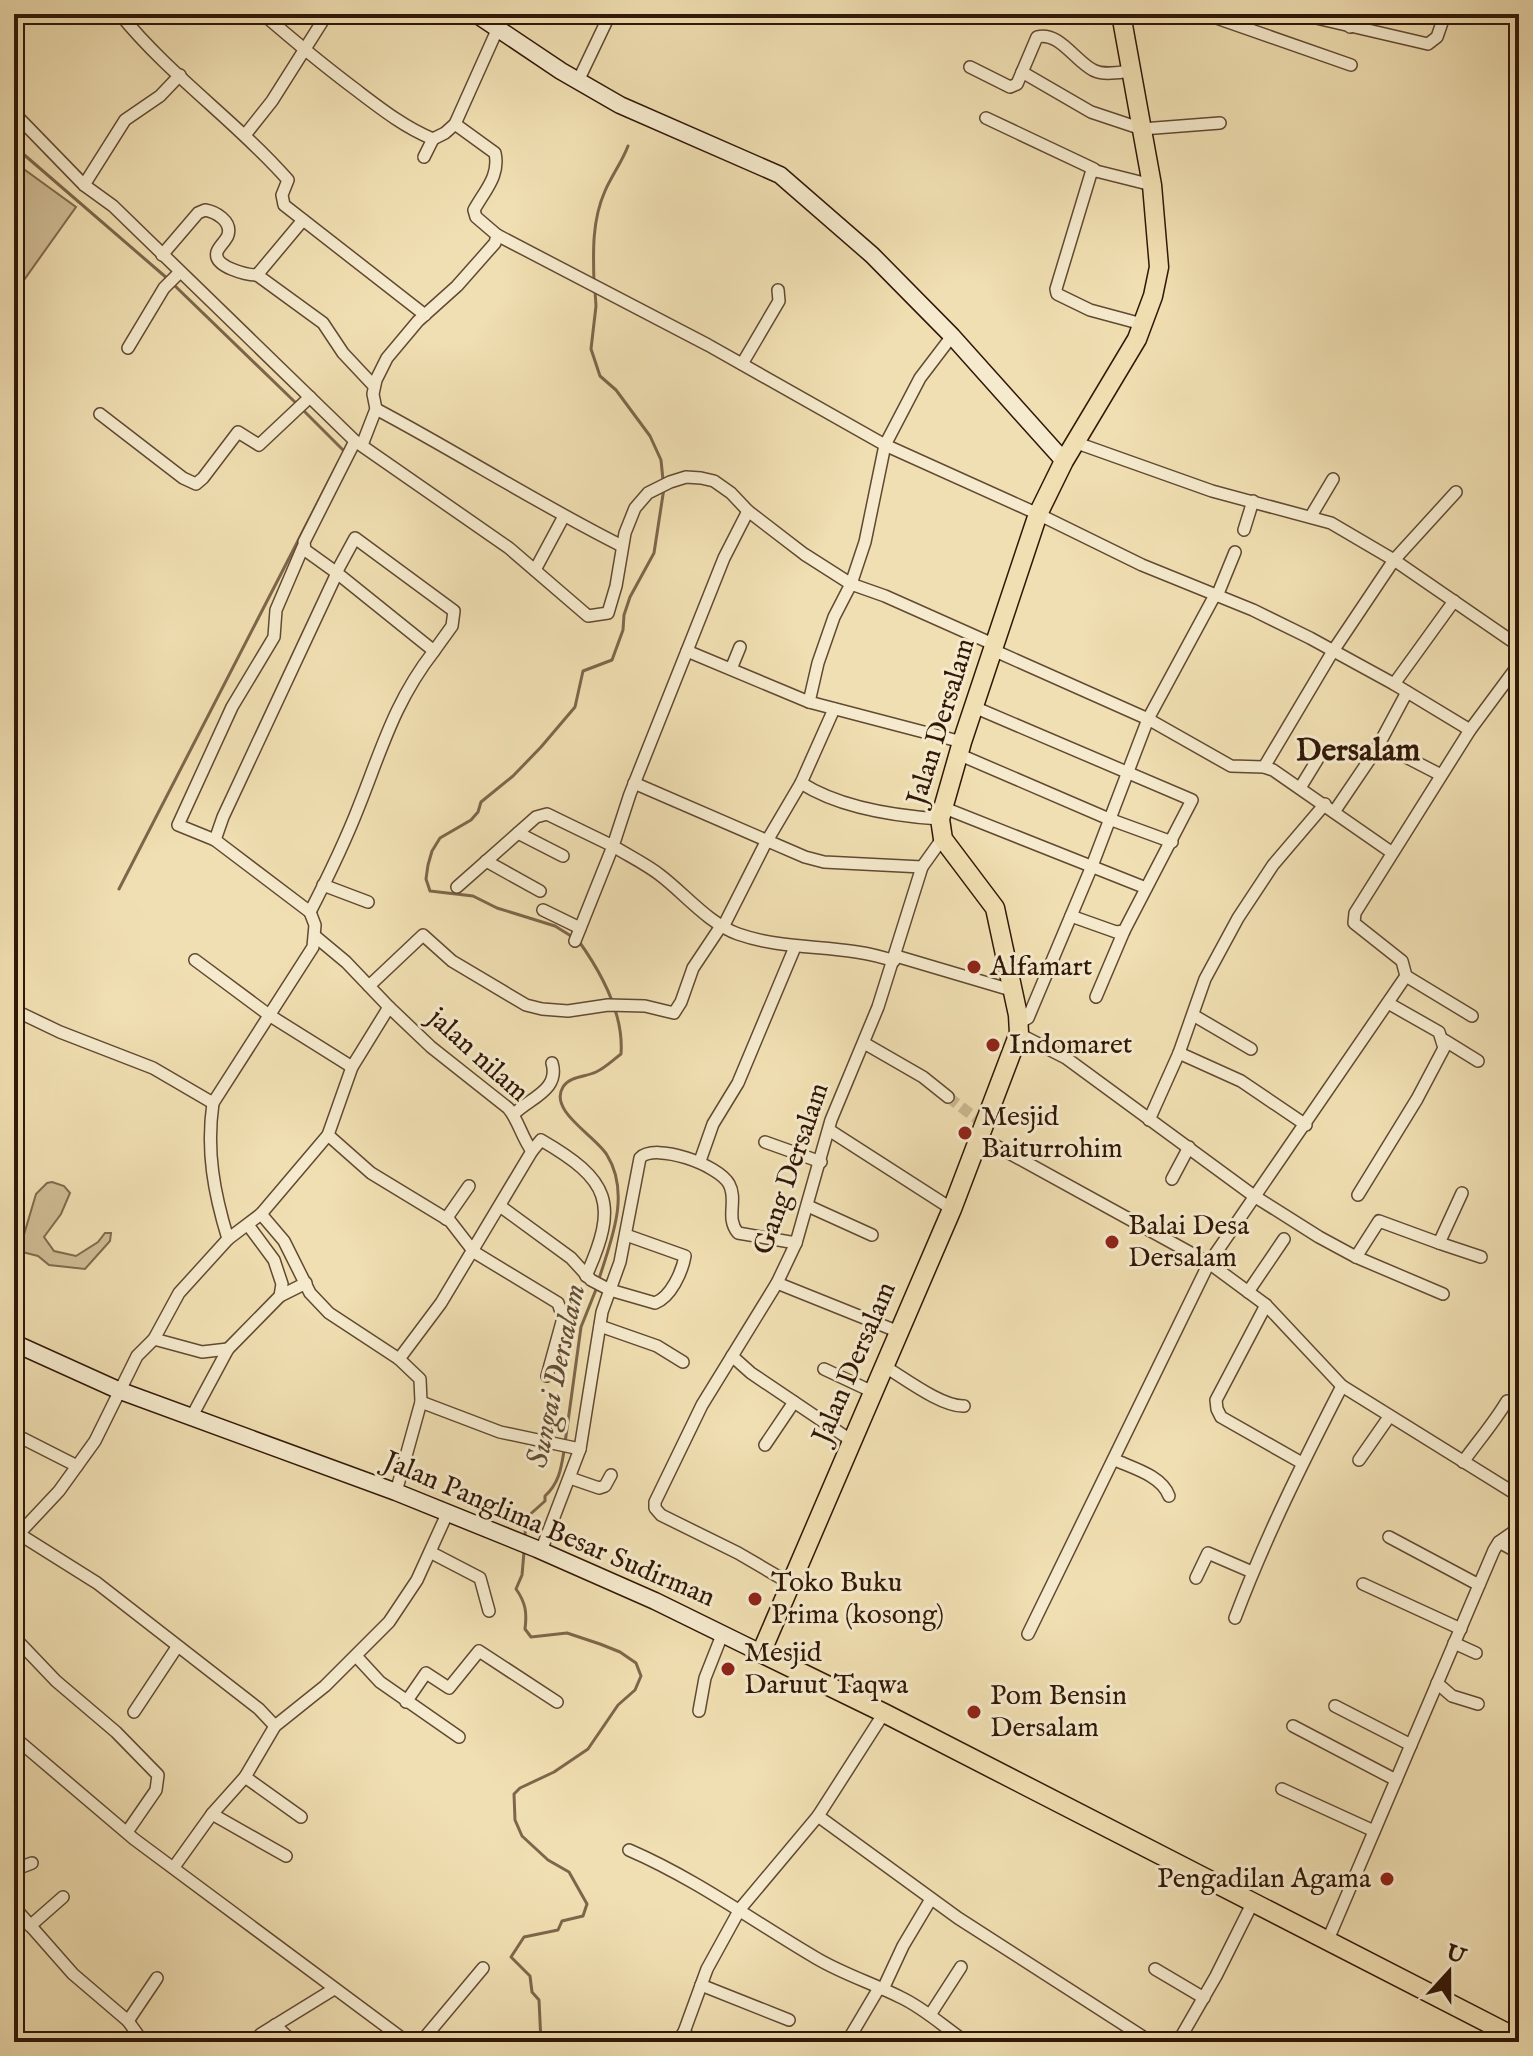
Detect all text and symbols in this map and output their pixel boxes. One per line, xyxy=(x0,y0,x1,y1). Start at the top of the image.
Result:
street label: Jalan Dersalam xyxy=(899,634,984,812)
district label: Dersalam xyxy=(1296,731,1421,772)
place label: Alfamart xyxy=(989,950,1093,985)
marker: Alfamart xyxy=(965,958,983,976)
street label: jalan nilam xyxy=(418,1000,536,1110)
place label: Indomaret xyxy=(1009,1028,1133,1063)
marker: Indomaret xyxy=(984,1036,1002,1054)
street label: Gang Dersalam xyxy=(746,1078,838,1260)
place label: Mesjid Baiturrohim xyxy=(981,1100,1123,1167)
marker: Mesjid Baiturrohim xyxy=(956,1124,974,1142)
place label: Balai Desa Dersalam xyxy=(1128,1209,1250,1276)
marker: Balai Desa Dersalam xyxy=(1103,1233,1121,1251)
street label: Jalan Dersalam xyxy=(804,1277,905,1452)
water label: Sungai Dersalam xyxy=(519,1281,595,1471)
street label: Jalan Panglima Besar Sudirman xyxy=(375,1443,720,1616)
place label: Toko Buku Prima (kosong) xyxy=(771,1566,944,1633)
marker: Toko Buku Prima (kosong) xyxy=(746,1590,764,1608)
place label: Mesjid Daruut Taqwa xyxy=(744,1636,909,1703)
marker: Mesjid Daruut Taqwa xyxy=(719,1660,737,1678)
place label: Pom Bensin Dersalam xyxy=(990,1679,1127,1746)
marker: Pom Bensin Dersalam xyxy=(965,1703,983,1721)
place label: Pengadilan Agama xyxy=(1157,1862,1372,1897)
marker: Pengadilan Agama xyxy=(1378,1870,1396,1888)
north arrow xyxy=(1409,1932,1489,2012)
text: U xyxy=(1441,1938,1470,1972)

